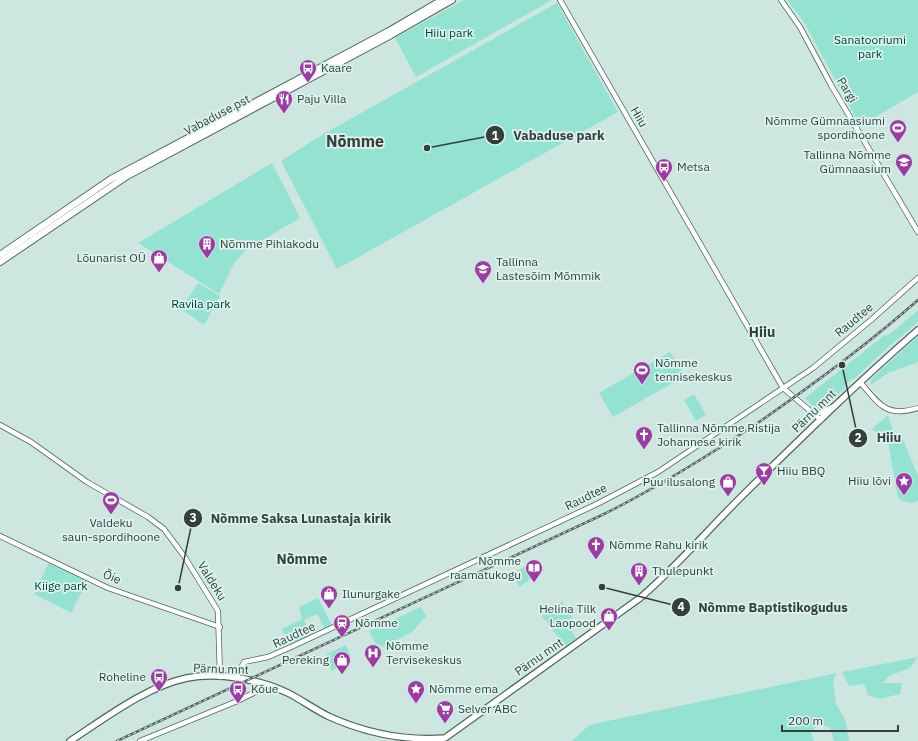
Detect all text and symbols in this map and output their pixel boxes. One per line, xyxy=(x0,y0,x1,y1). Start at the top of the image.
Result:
park label: Hiiu park xyxy=(425,25,474,40)
park label: Sanatooriumi park xyxy=(834,32,906,61)
bus stop icon: Kaare xyxy=(298,58,318,83)
place label: Kaare xyxy=(321,60,353,75)
street label: Pargi xyxy=(834,74,861,105)
restaurant icon: Paju Villa xyxy=(274,89,294,114)
street label: Vabaduse pst xyxy=(181,91,252,138)
place label: Paju Villa xyxy=(297,91,347,106)
street label: Hiiu xyxy=(628,104,651,130)
place label: Nõmme Gümnaasiumi spordihoone xyxy=(765,113,885,142)
sports icon: Nõmme Gümnaasiumi spordihoone xyxy=(888,118,908,143)
callout: Vabaduse park xyxy=(485,123,612,148)
text: Vabaduse park xyxy=(513,127,605,144)
text: 1 xyxy=(491,128,499,143)
district label: Nõmme xyxy=(326,131,384,151)
place label: Tallinna Nõmme Gümnaasium xyxy=(803,147,891,176)
school or university icon: Tallinna Nõmme Gümnaasium xyxy=(894,152,914,177)
bus stop icon: Metsa xyxy=(654,157,674,182)
place label: Metsa xyxy=(677,159,710,174)
building icon: Nõmme Pihlakodu xyxy=(197,234,217,259)
place label: Nõmme Pihlakodu xyxy=(220,236,319,251)
shop icon: Lõunarist OÜ xyxy=(149,248,169,273)
place label: Lõunarist OÜ xyxy=(77,250,146,265)
place label: Tallinna Lastesõim Mõmmik xyxy=(496,254,601,283)
school or university icon: Tallinna Lastesõim Mõmmik xyxy=(473,259,493,284)
park label: Ravila park xyxy=(171,296,231,311)
street label: Raudtee xyxy=(832,299,876,340)
district label: Hiiu xyxy=(749,323,775,341)
place label: Nõmme tennisekeskus xyxy=(655,355,732,384)
sports icon: Nõmme tennisekeskus xyxy=(632,360,652,385)
street label: Pärnu mnt xyxy=(788,386,839,435)
place label: Tallinna Nõmme Ristija Johannese kirik xyxy=(657,420,781,449)
church icon: Tallinna Nõmme Ristija Johannese kirik xyxy=(634,425,654,450)
callout: Hiiu xyxy=(848,425,909,450)
text: Hiiu xyxy=(877,429,901,446)
text: 2 xyxy=(854,430,862,445)
bar icon: Hiiu BBQ xyxy=(754,461,774,486)
place label: Hiiu BBQ xyxy=(777,463,825,478)
place icon: Hiiu lõvi xyxy=(894,471,914,496)
shop icon: Puu ilusalong xyxy=(718,472,738,497)
place label: Hiiu lõvi xyxy=(848,473,891,488)
place label: Puu ilusalong xyxy=(643,474,716,489)
street label: Raudtee xyxy=(562,480,610,513)
sports icon: Valdeku saun-spordihoone xyxy=(101,490,121,515)
callout: Nõmme Saksa Lunastaja kirik xyxy=(183,506,400,531)
text: 3 xyxy=(189,510,197,525)
text: Nõmme Saksa Lunastaja kirik xyxy=(211,510,392,527)
place label: Valdeku saun-spordihoone xyxy=(62,515,160,544)
church icon: Nõmme Rahu kirik xyxy=(586,535,606,560)
place label: Nõmme Rahu kirik xyxy=(609,537,709,552)
district label: Nõmme xyxy=(277,550,328,568)
place label: Nõmme raamatukogu xyxy=(450,553,521,582)
street label: Valdeku xyxy=(195,558,230,603)
library icon: Nõmme raamatukogu xyxy=(524,558,544,583)
building icon: Thulepunkt xyxy=(629,561,649,586)
place label: Thulepunkt xyxy=(652,563,713,578)
street label: Õie xyxy=(101,566,124,587)
park label: Kiige park xyxy=(34,578,88,593)
shop icon: Ilunurgake xyxy=(319,584,339,609)
place label: Ilunurgake xyxy=(342,586,400,601)
callout: Nõmme Baptistikogudus xyxy=(671,595,856,620)
text: 4 xyxy=(677,599,685,614)
text: Nõmme Baptistikogudus xyxy=(698,599,848,616)
place label: Helina Tilk Laopood xyxy=(539,601,597,630)
shop icon: Helina Tilk Laopood xyxy=(599,606,619,631)
station icon: Nõmme xyxy=(332,613,352,638)
place label: Nõmme xyxy=(355,615,398,630)
street label: Raudtee xyxy=(270,618,318,651)
street label: Pärnu mnt xyxy=(512,634,566,679)
place label: Nõmme Tervisekeskus xyxy=(386,638,462,667)
hospital icon: Nõmme Tervisekeskus xyxy=(363,643,383,668)
shop icon: Pereking xyxy=(332,650,352,675)
place label: Pereking xyxy=(282,652,330,667)
street label: Pärnu mnt xyxy=(193,660,249,677)
bus stop icon: Roheline xyxy=(149,667,169,692)
place label: Roheline xyxy=(99,669,146,684)
bus stop icon: Kõue xyxy=(228,679,248,704)
place icon: Nõmme ema xyxy=(406,679,426,704)
place label: Kõue xyxy=(251,681,279,696)
place label: Nõmme ema xyxy=(429,681,499,696)
supermarket icon: Selver ABC xyxy=(435,699,455,724)
place label: Selver ABC xyxy=(458,701,518,716)
scale bar xyxy=(782,707,898,733)
text: 200 m xyxy=(788,713,823,728)

